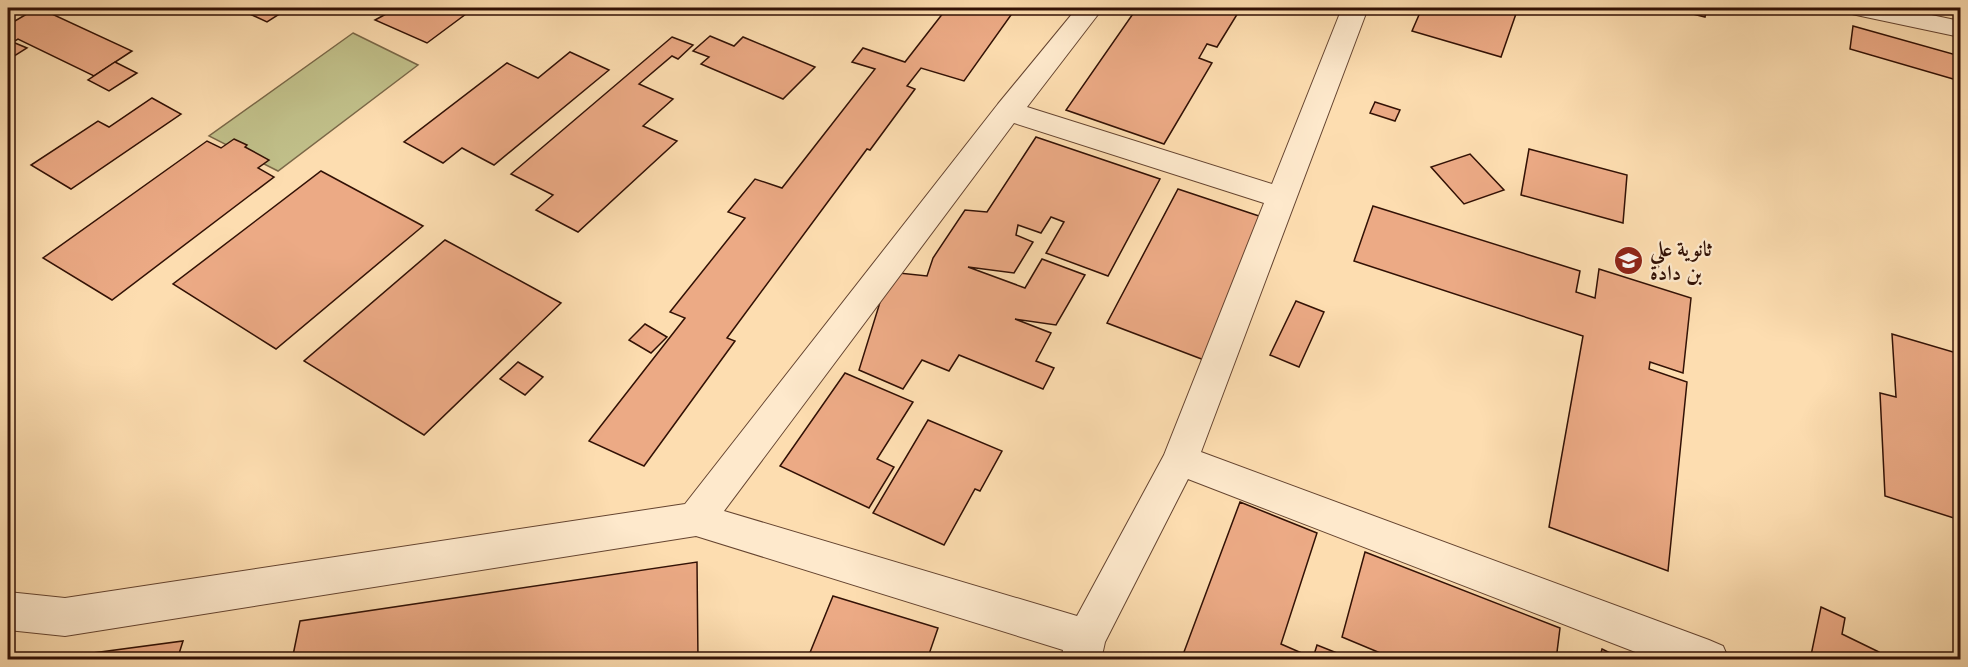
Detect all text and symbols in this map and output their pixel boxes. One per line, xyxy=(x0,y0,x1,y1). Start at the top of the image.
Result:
place label: ثانوية علي بن دادة xyxy=(1649,235,1713,286)
school or university icon: ثانوية علي بن دادة xyxy=(1613,245,1645,277)

